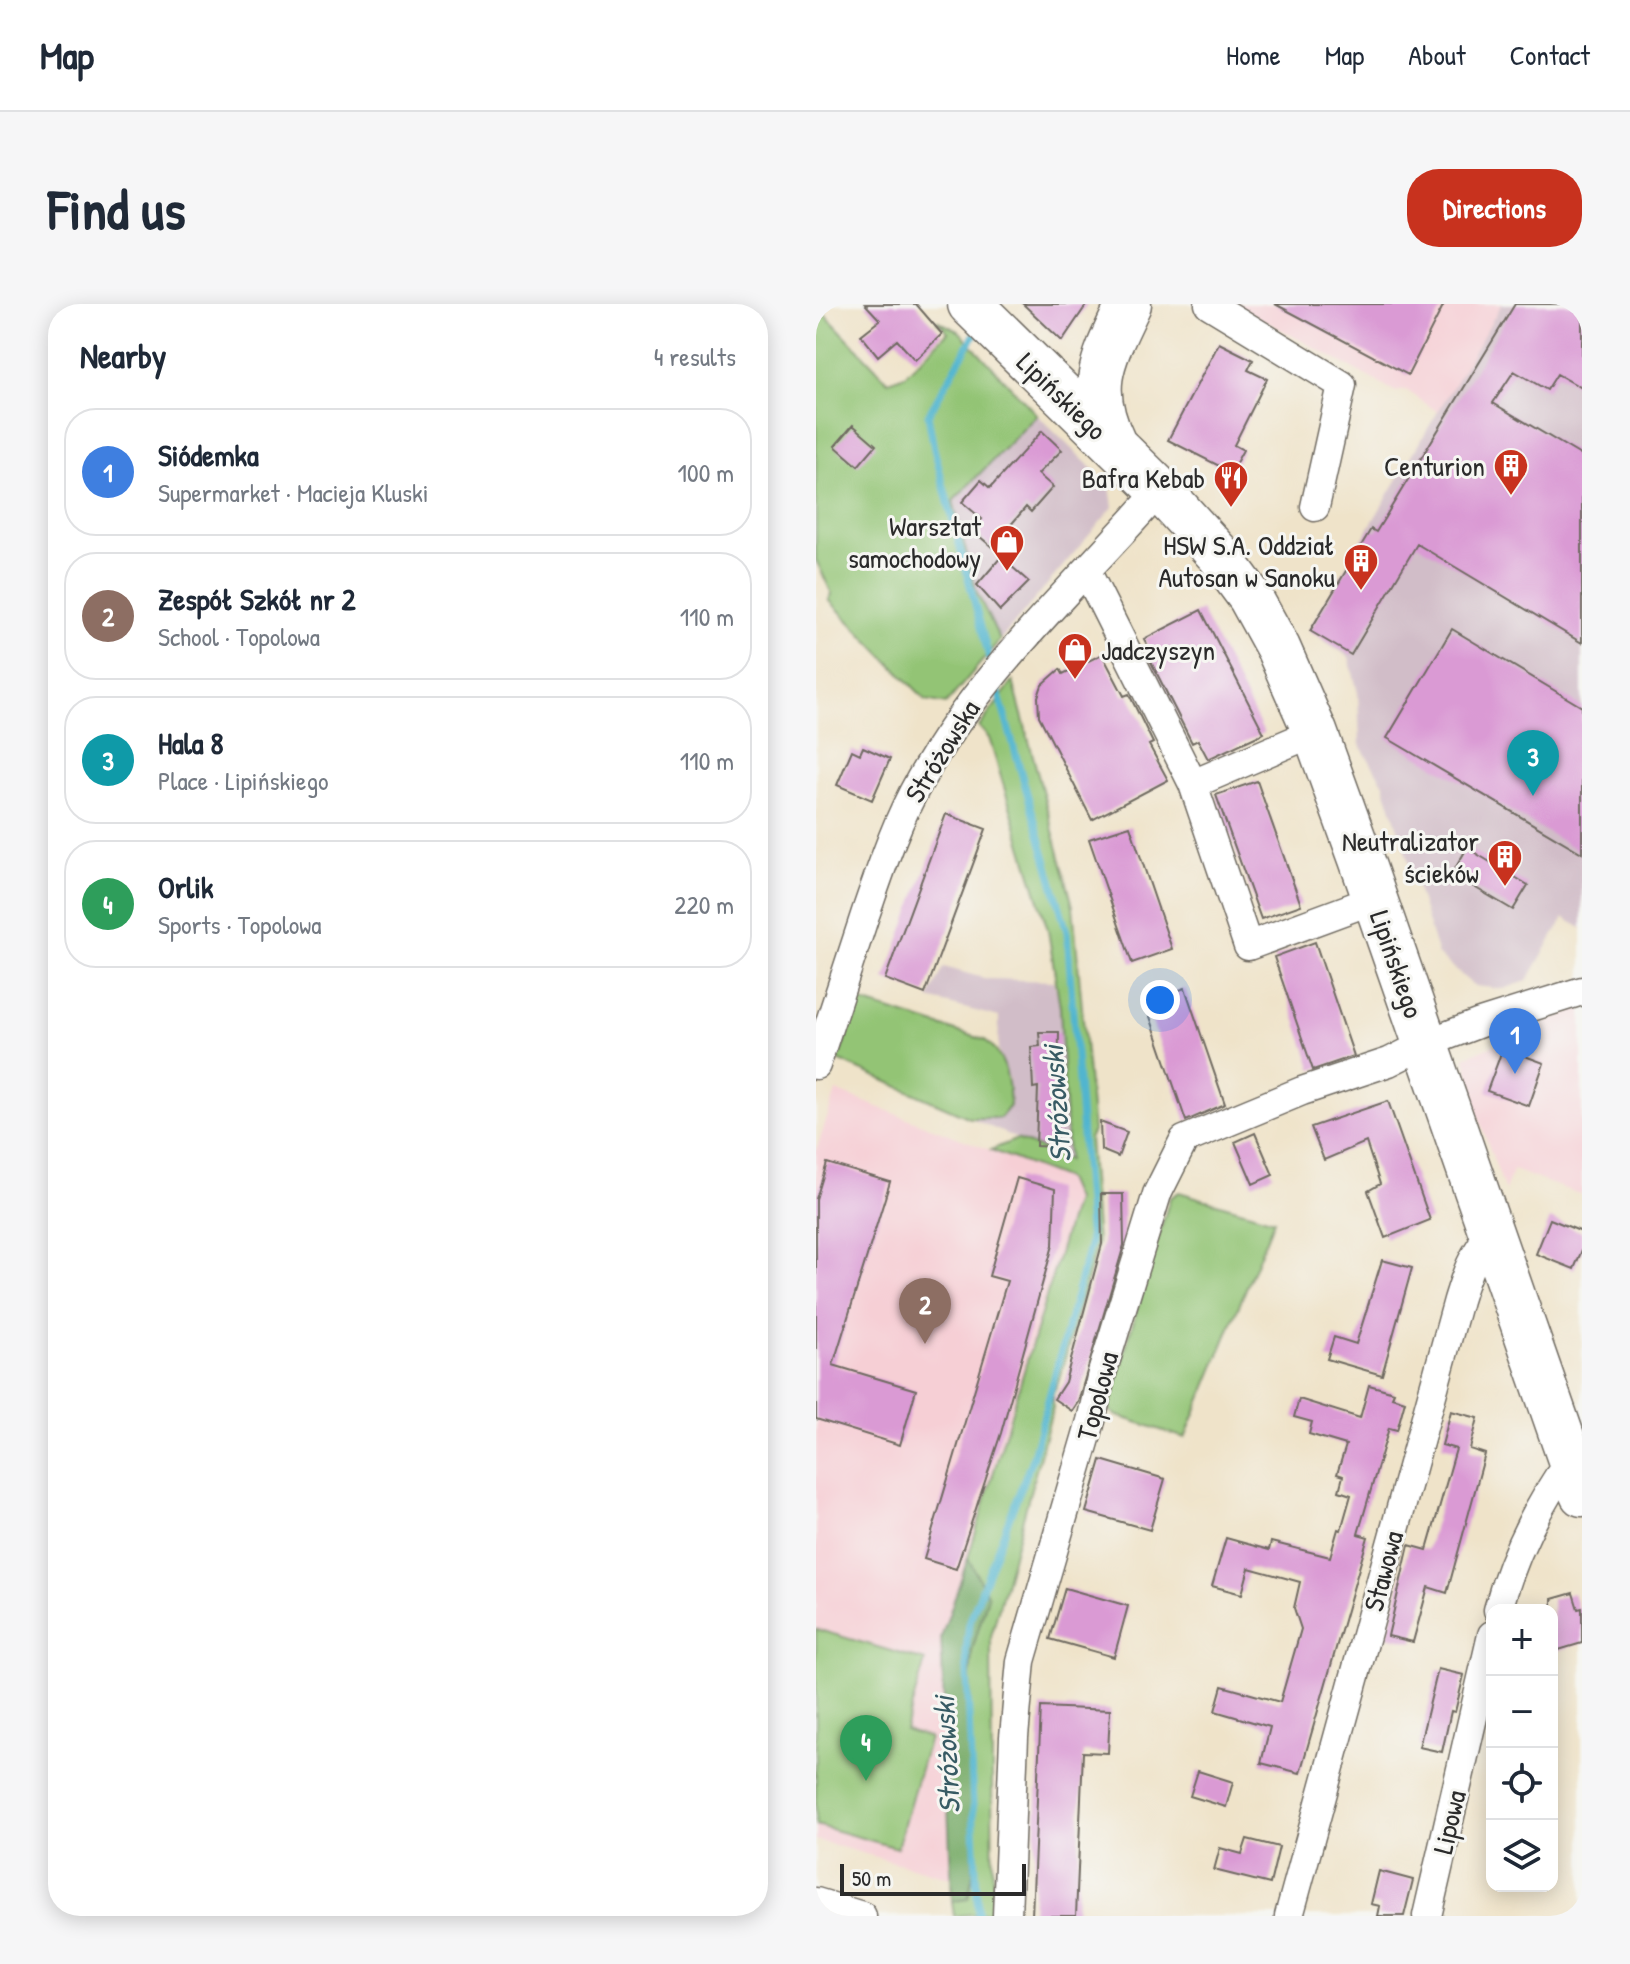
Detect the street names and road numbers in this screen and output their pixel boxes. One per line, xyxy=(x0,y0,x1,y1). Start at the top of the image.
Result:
street label: Lipińskiego xyxy=(1009,344,1115,448)
street label: Stróżowska xyxy=(896,693,988,809)
street label: Lipińskiego xyxy=(1361,905,1433,1023)
street label: Topolowa xyxy=(1067,1347,1127,1445)
street label: Stawowa xyxy=(1354,1527,1412,1615)
street label: Lipowa xyxy=(1423,1787,1475,1857)

